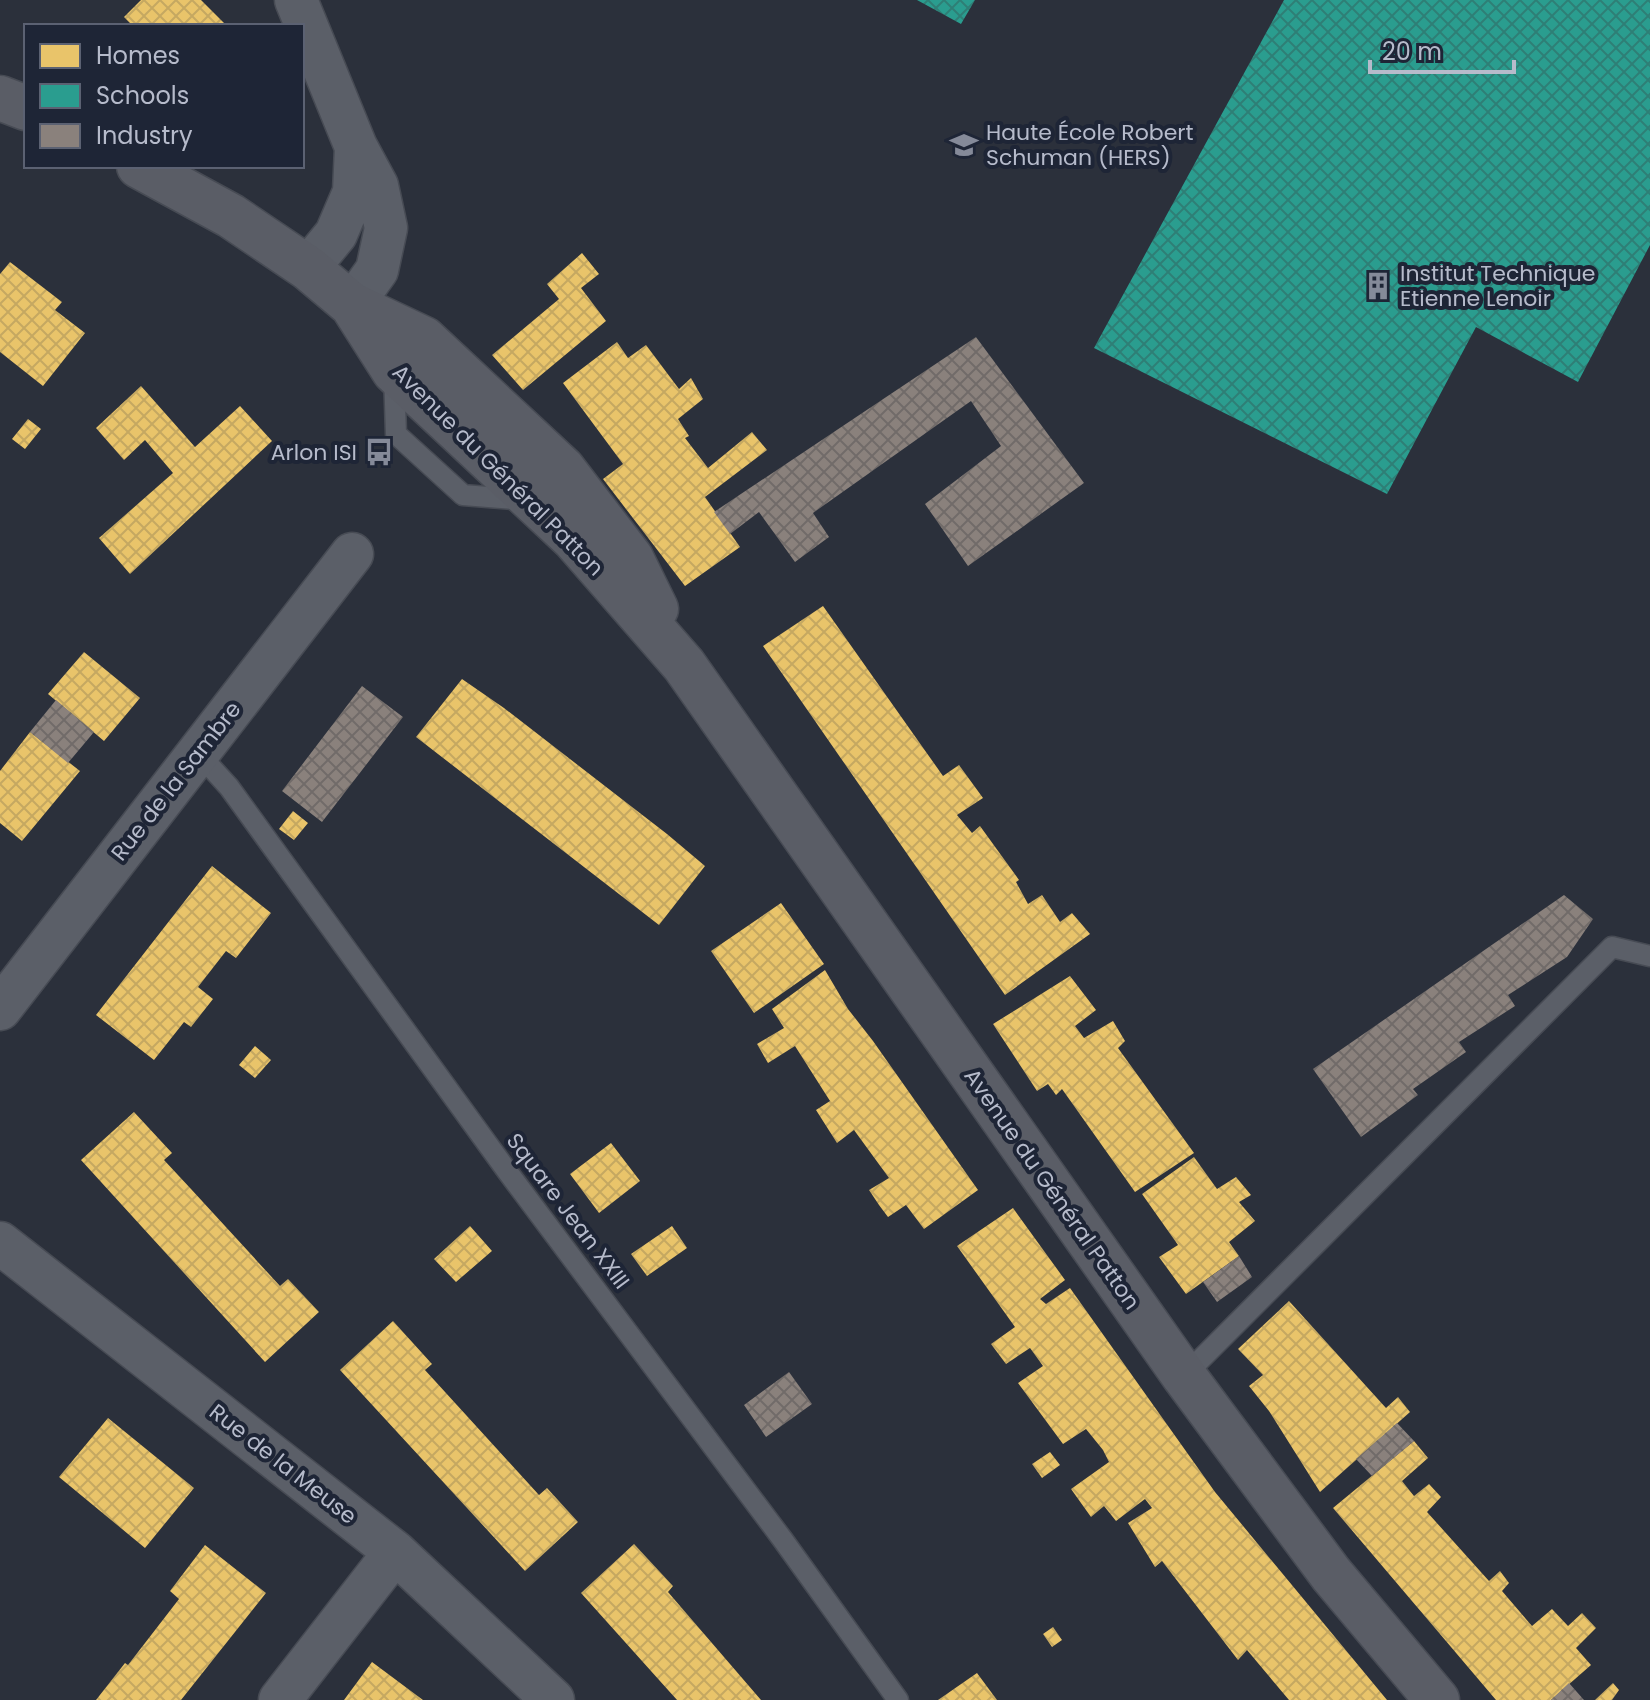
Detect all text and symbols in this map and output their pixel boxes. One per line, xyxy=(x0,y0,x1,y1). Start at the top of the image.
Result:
legend xyxy=(24,24,304,168)
scale bar xyxy=(1370,24,1514,74)
text: 20 m xyxy=(1382,35,1442,68)
text: Homes xyxy=(96,39,180,72)
text: Schools xyxy=(96,79,189,112)
place label: Haute École Robert Schuman (HERS) xyxy=(986,117,1194,173)
text: Industry xyxy=(96,119,193,152)
school or university icon: Haute École Robert Schuman (HERS) xyxy=(949,130,979,160)
place label: Institut Technique Etienne Lenoir xyxy=(1400,258,1595,314)
building icon: Institut Technique Etienne Lenoir xyxy=(1363,271,1393,301)
street label: Avenue du Général Patton xyxy=(385,357,611,583)
place label: Arlon ISI xyxy=(271,437,357,468)
bus stop icon: Arlon ISI xyxy=(364,437,394,467)
street label: Rue de la Sambre xyxy=(104,695,248,867)
street label: Avenue du Général Patton xyxy=(957,1062,1147,1316)
street label: Square Jean XXIII xyxy=(499,1127,637,1295)
street label: Rue de la Meuse xyxy=(203,1397,363,1531)

